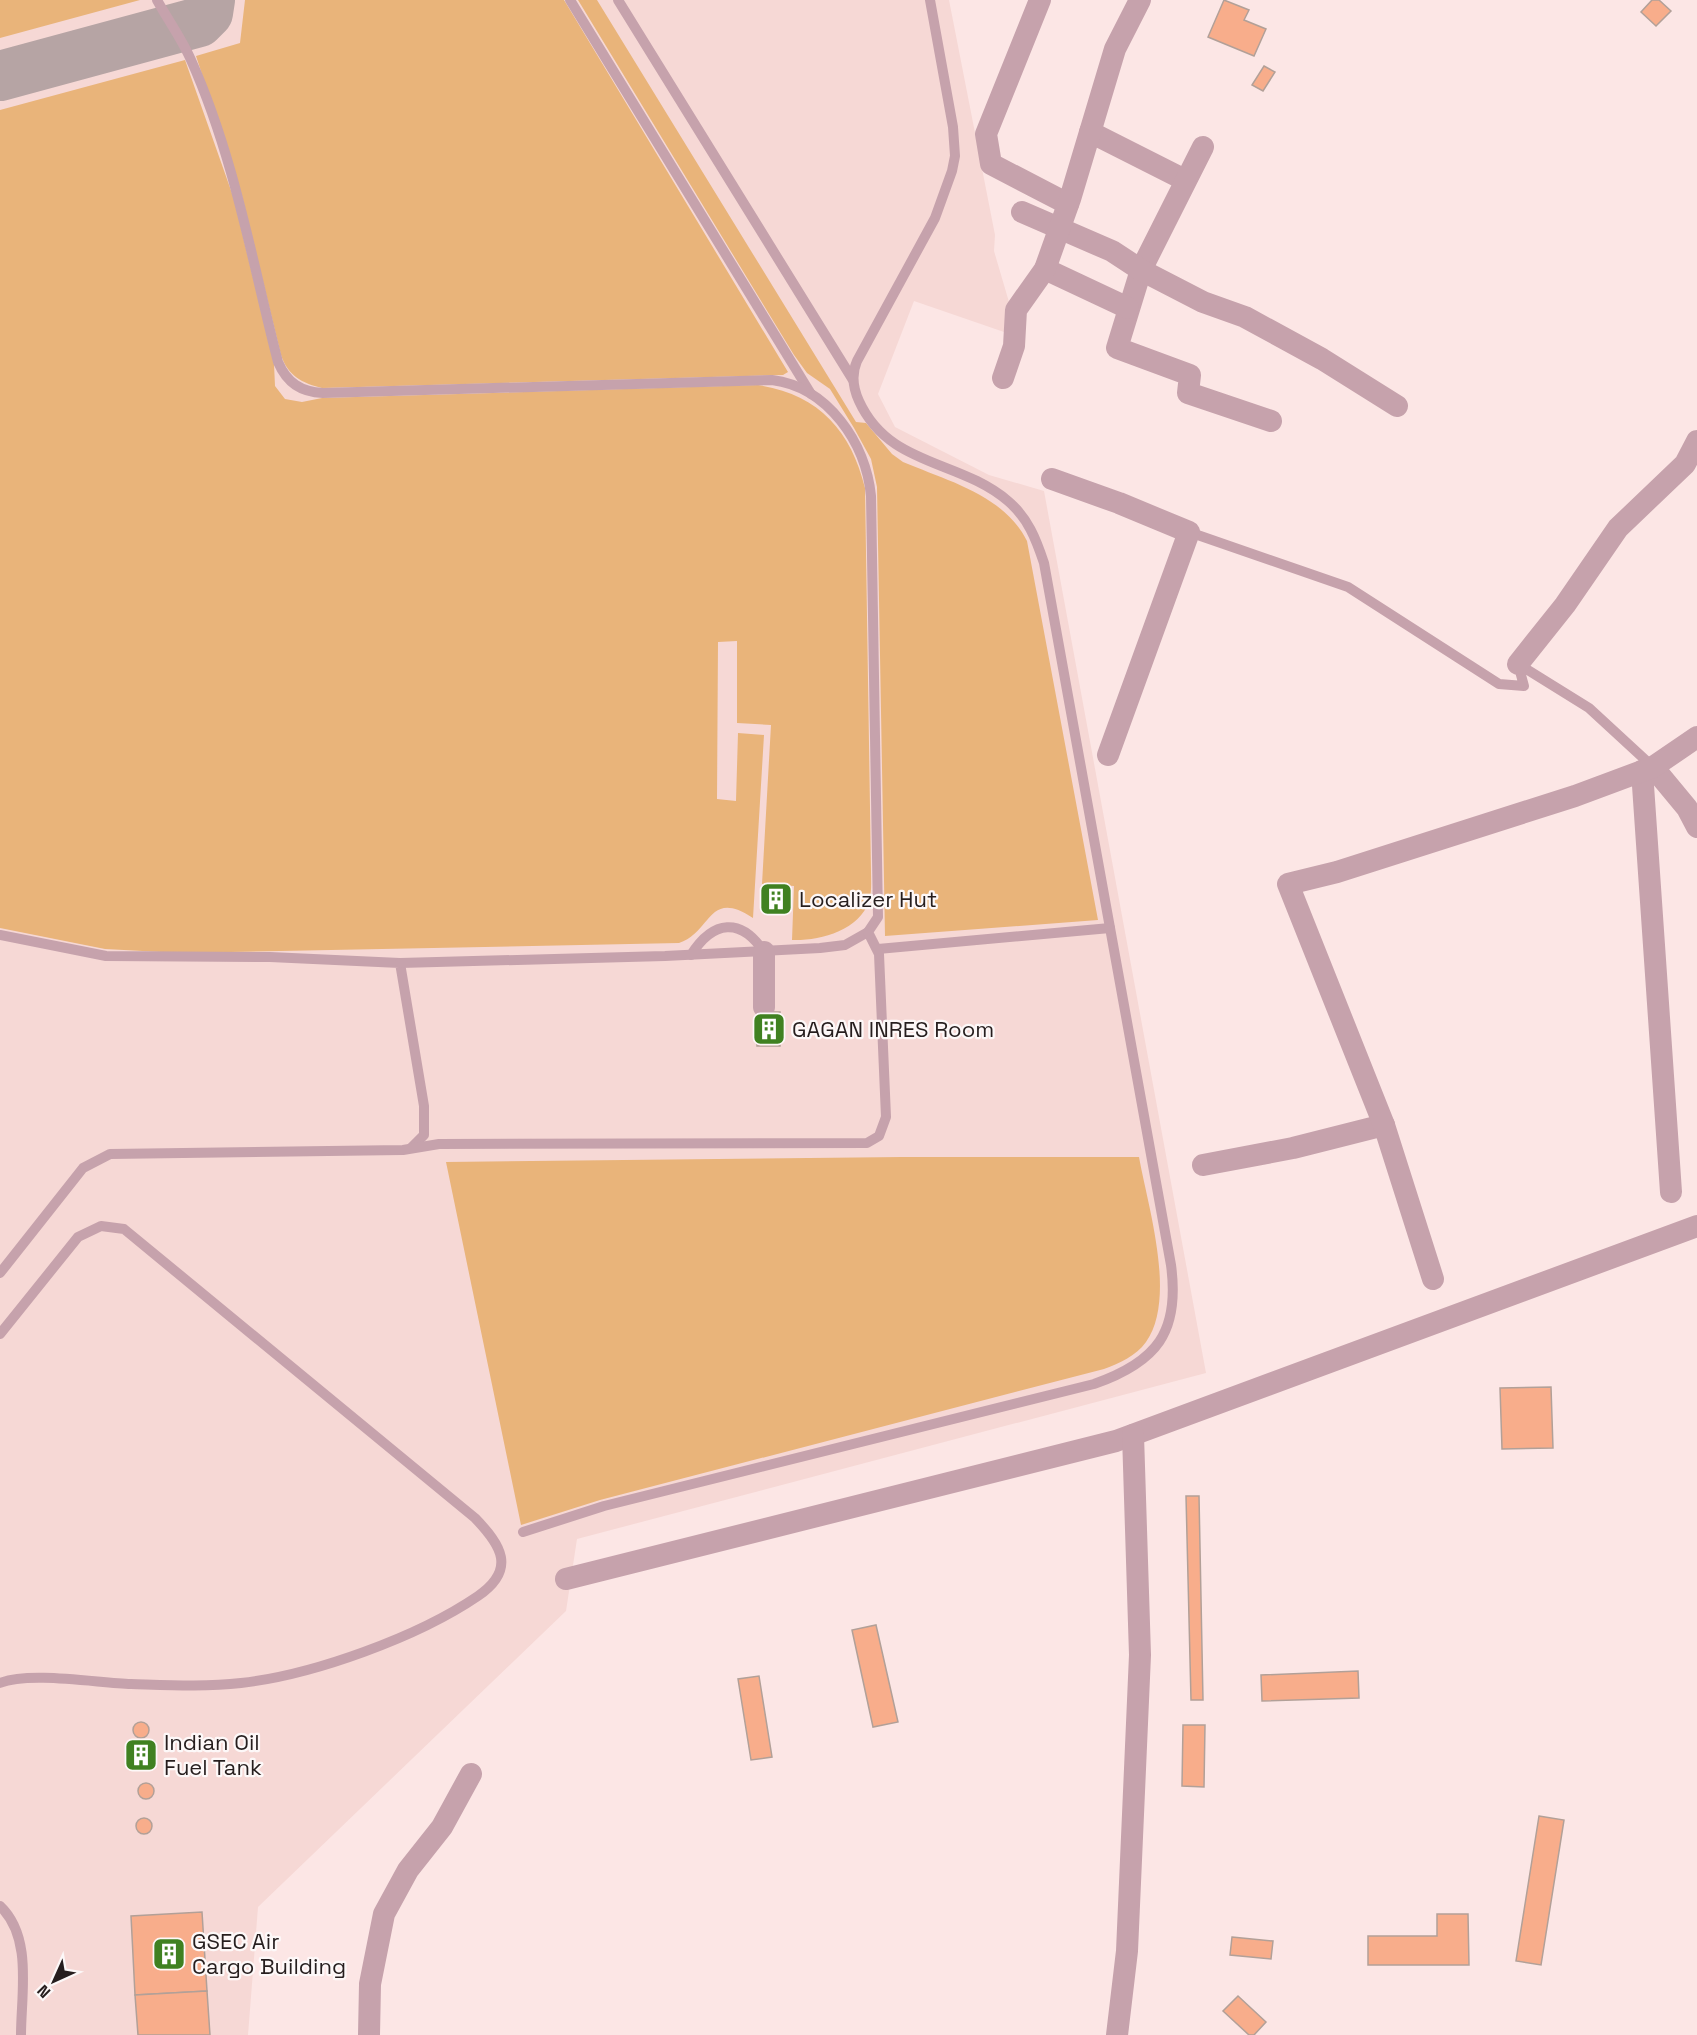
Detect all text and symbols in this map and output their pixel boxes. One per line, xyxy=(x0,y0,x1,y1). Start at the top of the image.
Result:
building icon: Localizer Hut xyxy=(758,881,794,917)
place label: Localizer Hut xyxy=(799,885,937,913)
building icon: GAGAN INRES Room xyxy=(751,1011,787,1047)
place label: GAGAN INRES Room xyxy=(792,1015,994,1043)
place label: Indian Oil Fuel Tank xyxy=(164,1728,262,1781)
building icon: Indian Oil Fuel Tank xyxy=(123,1737,159,1773)
place label: GSEC Air Cargo Building xyxy=(192,1927,346,1980)
building icon: GSEC Air Cargo Building xyxy=(151,1936,187,1972)
north arrow xyxy=(24,1951,84,2011)
text: N xyxy=(33,1980,55,2002)

